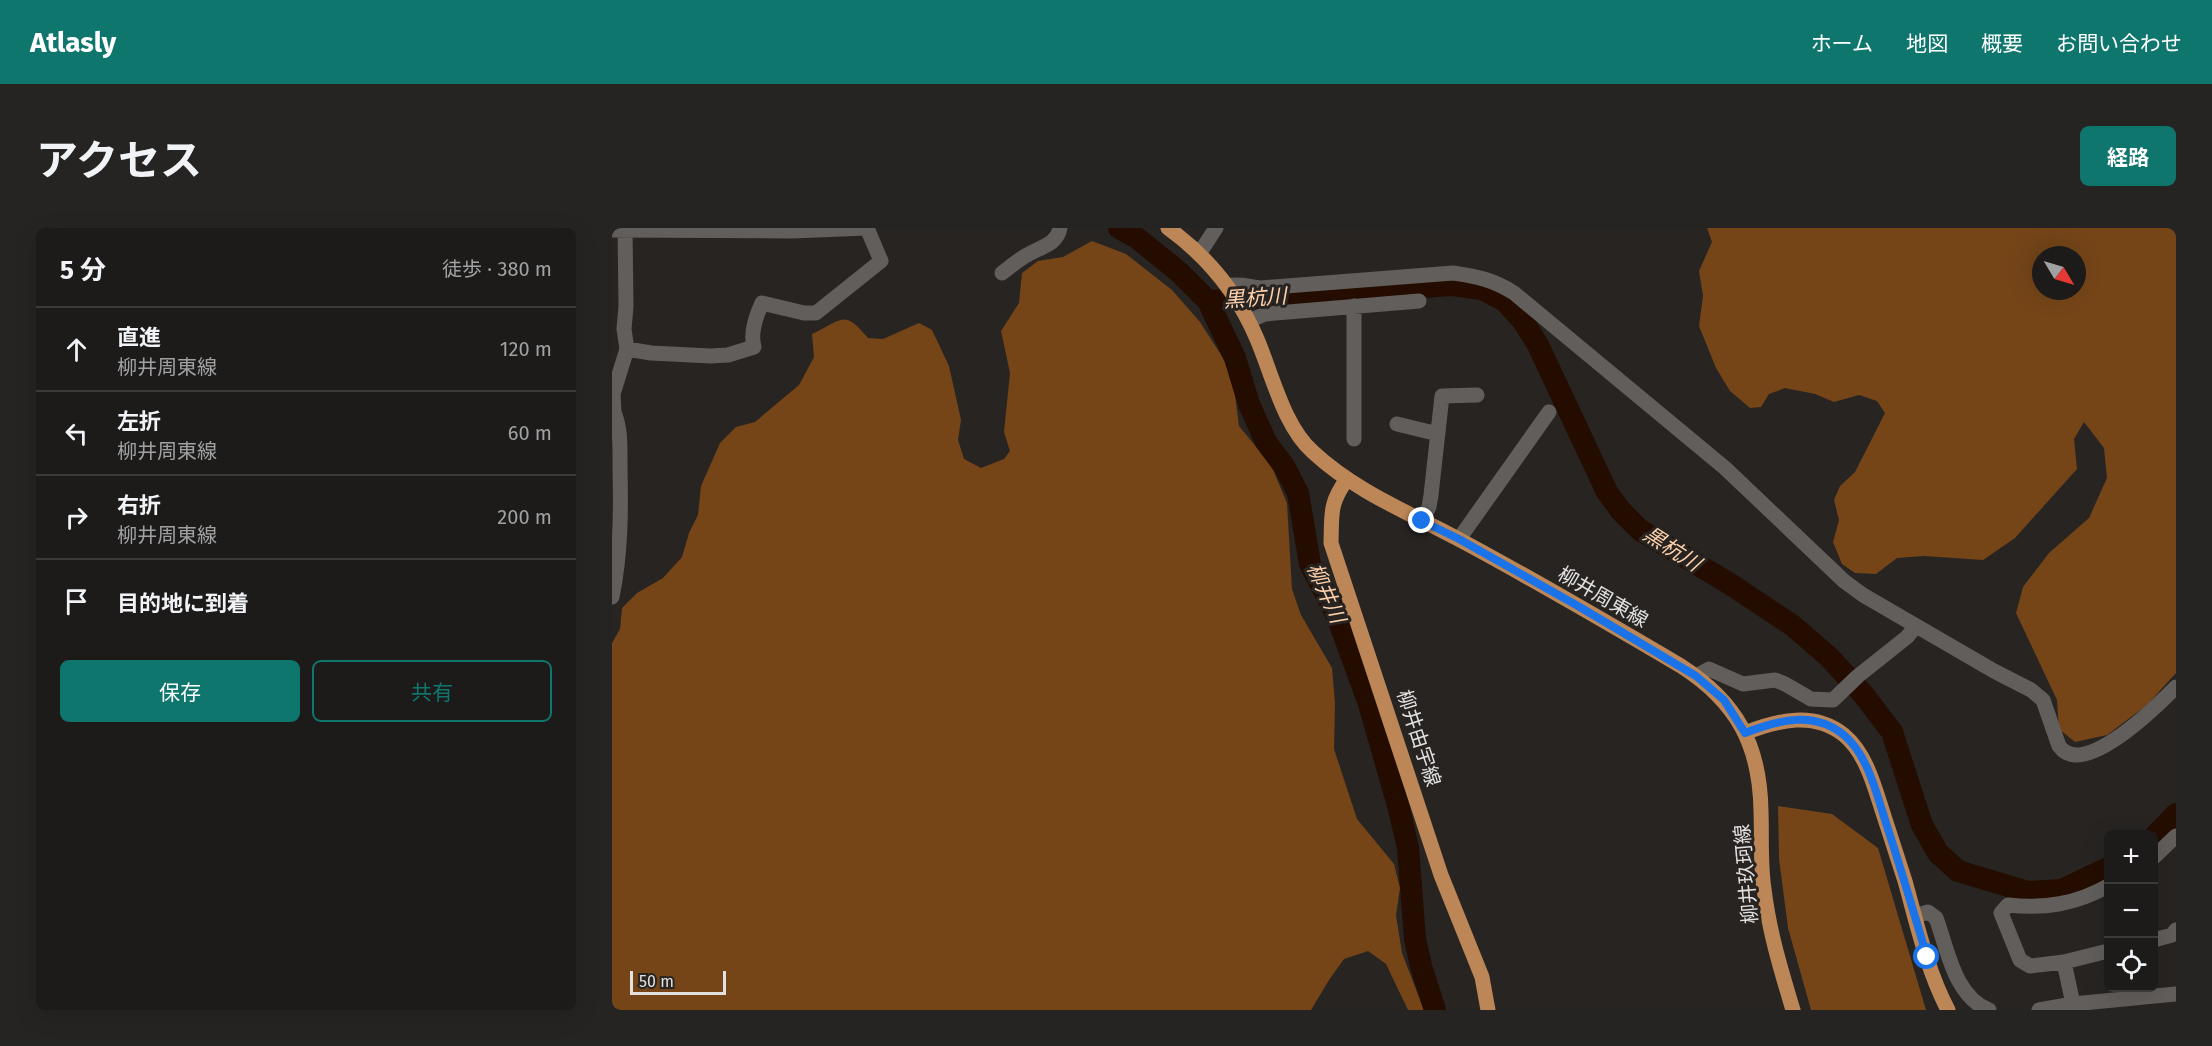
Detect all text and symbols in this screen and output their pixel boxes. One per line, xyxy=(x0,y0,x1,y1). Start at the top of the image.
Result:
text: Atlasly xyxy=(30,26,116,59)
text: ホーム xyxy=(1811,31,1873,57)
text: 地図 xyxy=(1906,31,1948,57)
text: 概要 xyxy=(1981,31,2023,57)
text: お問い合わせ xyxy=(2056,31,2182,57)
button: 経路 xyxy=(2080,126,2176,186)
text: アクセス xyxy=(36,136,202,186)
north arrow xyxy=(2032,246,2086,300)
text: 5 分 xyxy=(60,255,106,286)
text: 徒歩 · 380 m xyxy=(442,257,552,281)
water label: 黒杭川 xyxy=(1223,283,1289,313)
text: 直進 xyxy=(117,324,161,351)
icon: ahead xyxy=(60,333,93,366)
text: 120 m xyxy=(500,337,552,361)
text: 柳井周東線 xyxy=(117,355,217,379)
text: 左折 xyxy=(117,408,161,435)
icon: left xyxy=(60,417,93,450)
text: 60 m xyxy=(508,421,552,445)
text: 柳井周東線 xyxy=(117,439,217,463)
text: 右折 xyxy=(117,492,161,519)
icon: right xyxy=(60,501,93,534)
text: 200 m xyxy=(497,505,552,529)
route end xyxy=(1408,507,1434,533)
water label: 黒杭川 xyxy=(1639,521,1707,578)
text: 柳井周東線 xyxy=(117,523,217,547)
water label: 柳井川 xyxy=(1301,559,1352,629)
street label: 柳井周東線 xyxy=(1554,562,1652,632)
icon: arrive xyxy=(60,585,93,618)
text: 目的地に到着 xyxy=(117,590,249,617)
button: 保存 xyxy=(60,660,300,722)
button: 共有 xyxy=(312,660,552,722)
street label: 柳井由宇線 xyxy=(1392,687,1446,789)
street label: 柳井玖珂線 xyxy=(1730,823,1762,925)
map controls xyxy=(2104,830,2158,992)
button: + xyxy=(2104,830,2158,884)
button: − xyxy=(2104,884,2158,938)
button: locate xyxy=(2104,938,2158,992)
route start xyxy=(1913,943,1939,969)
scale bar xyxy=(630,968,726,996)
text: 50 m xyxy=(639,972,674,991)

